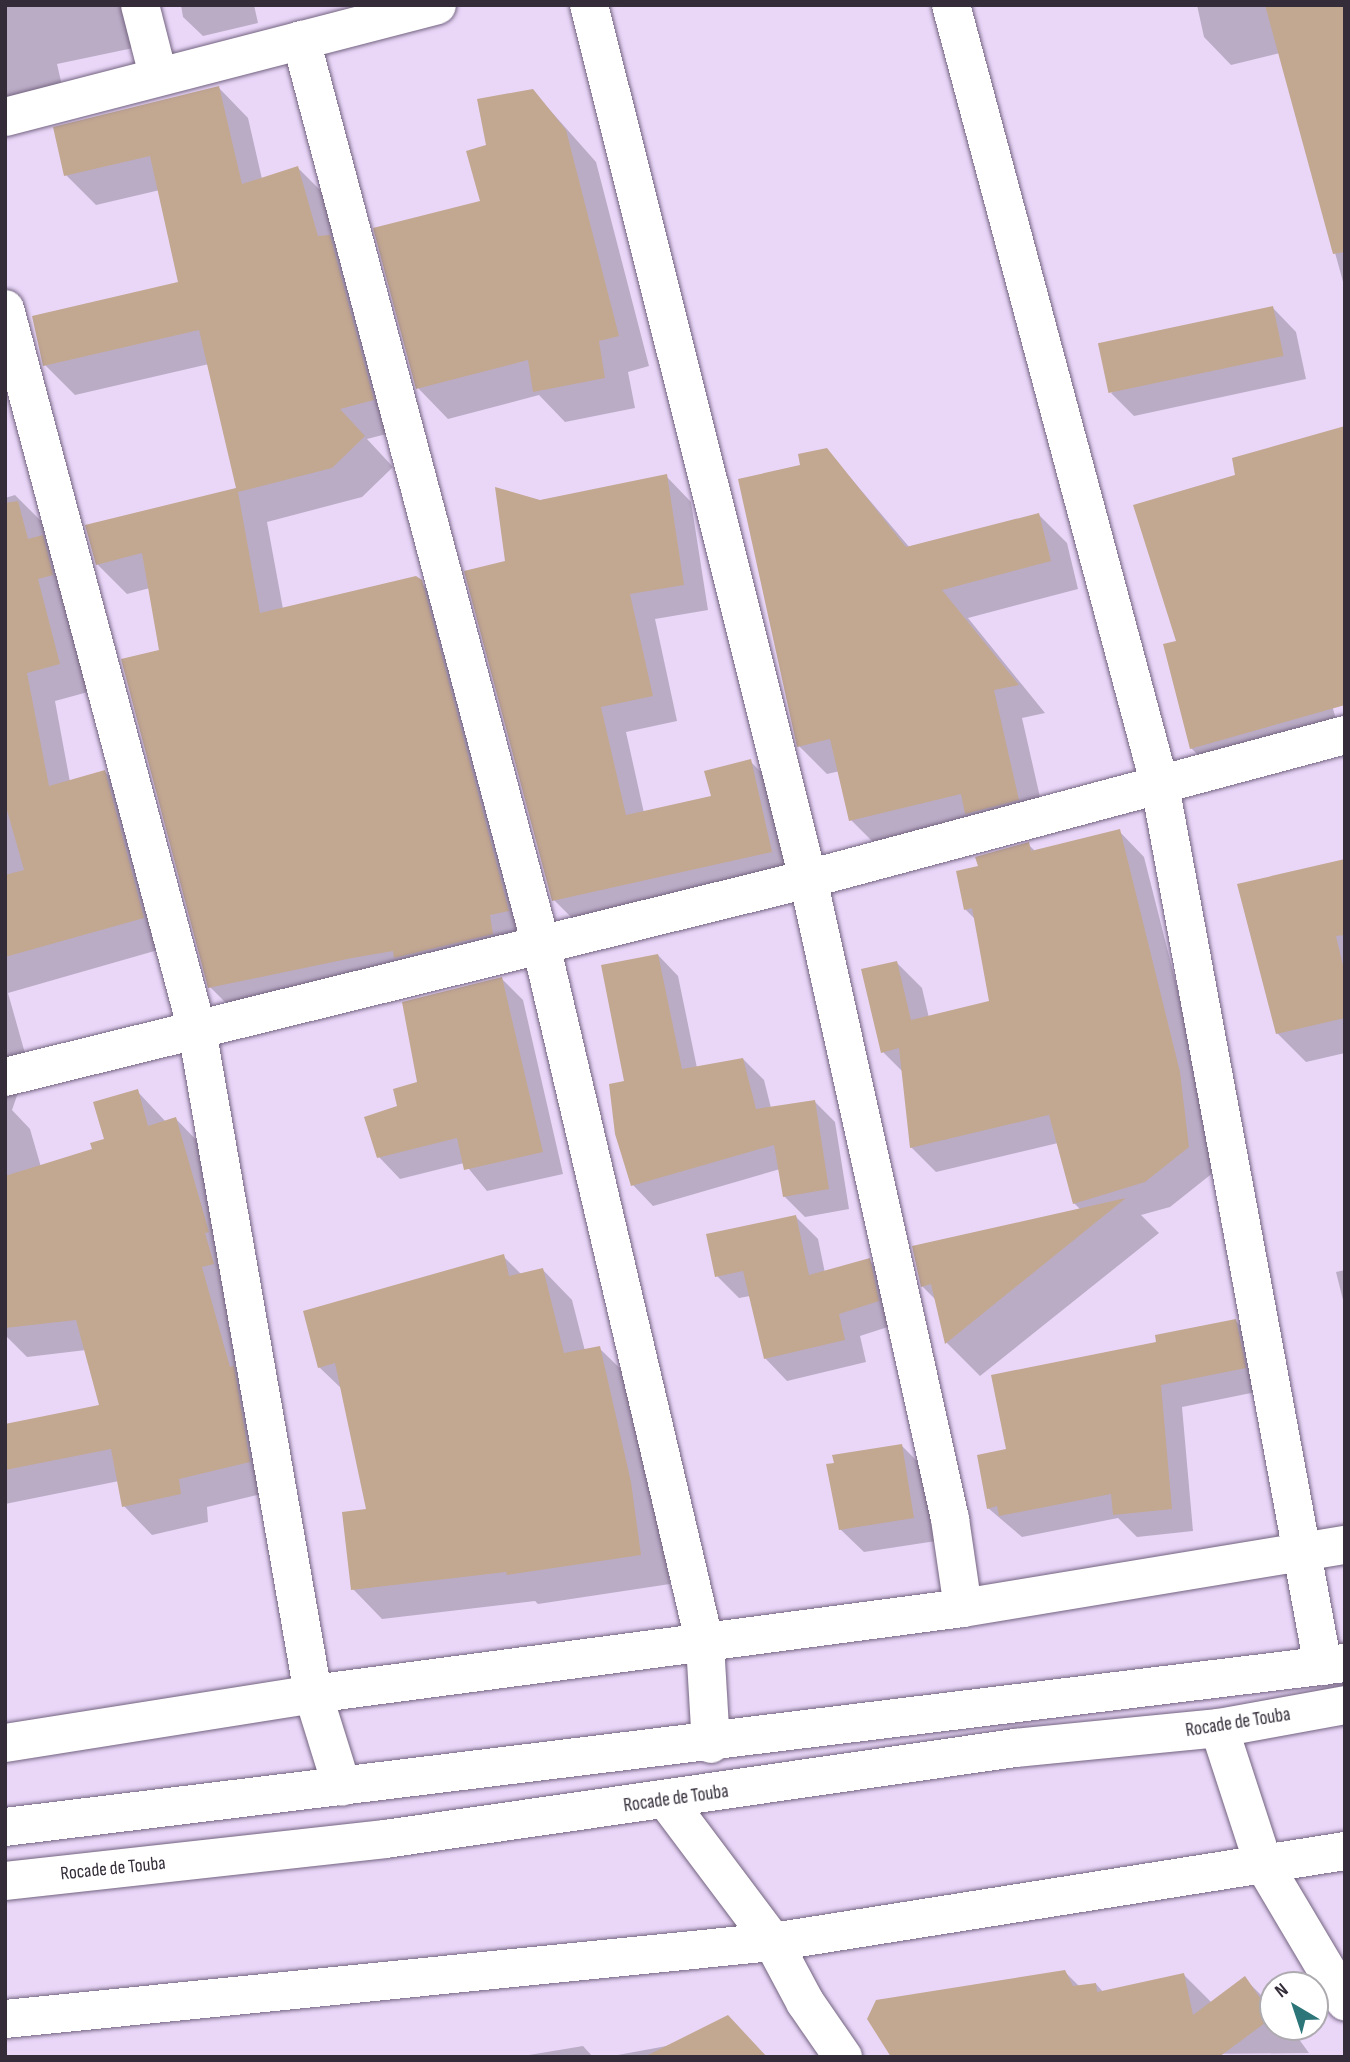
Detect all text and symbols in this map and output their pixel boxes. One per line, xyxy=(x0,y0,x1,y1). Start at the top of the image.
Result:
street label: Rocade de Touba xyxy=(1184,1703,1292,1743)
street label: Rocade de Touba xyxy=(622,1780,730,1818)
street label: Rocade de Touba xyxy=(59,1852,167,1886)
north arrow xyxy=(1259,1971,1329,2041)
text: N xyxy=(1271,1979,1293,2003)

